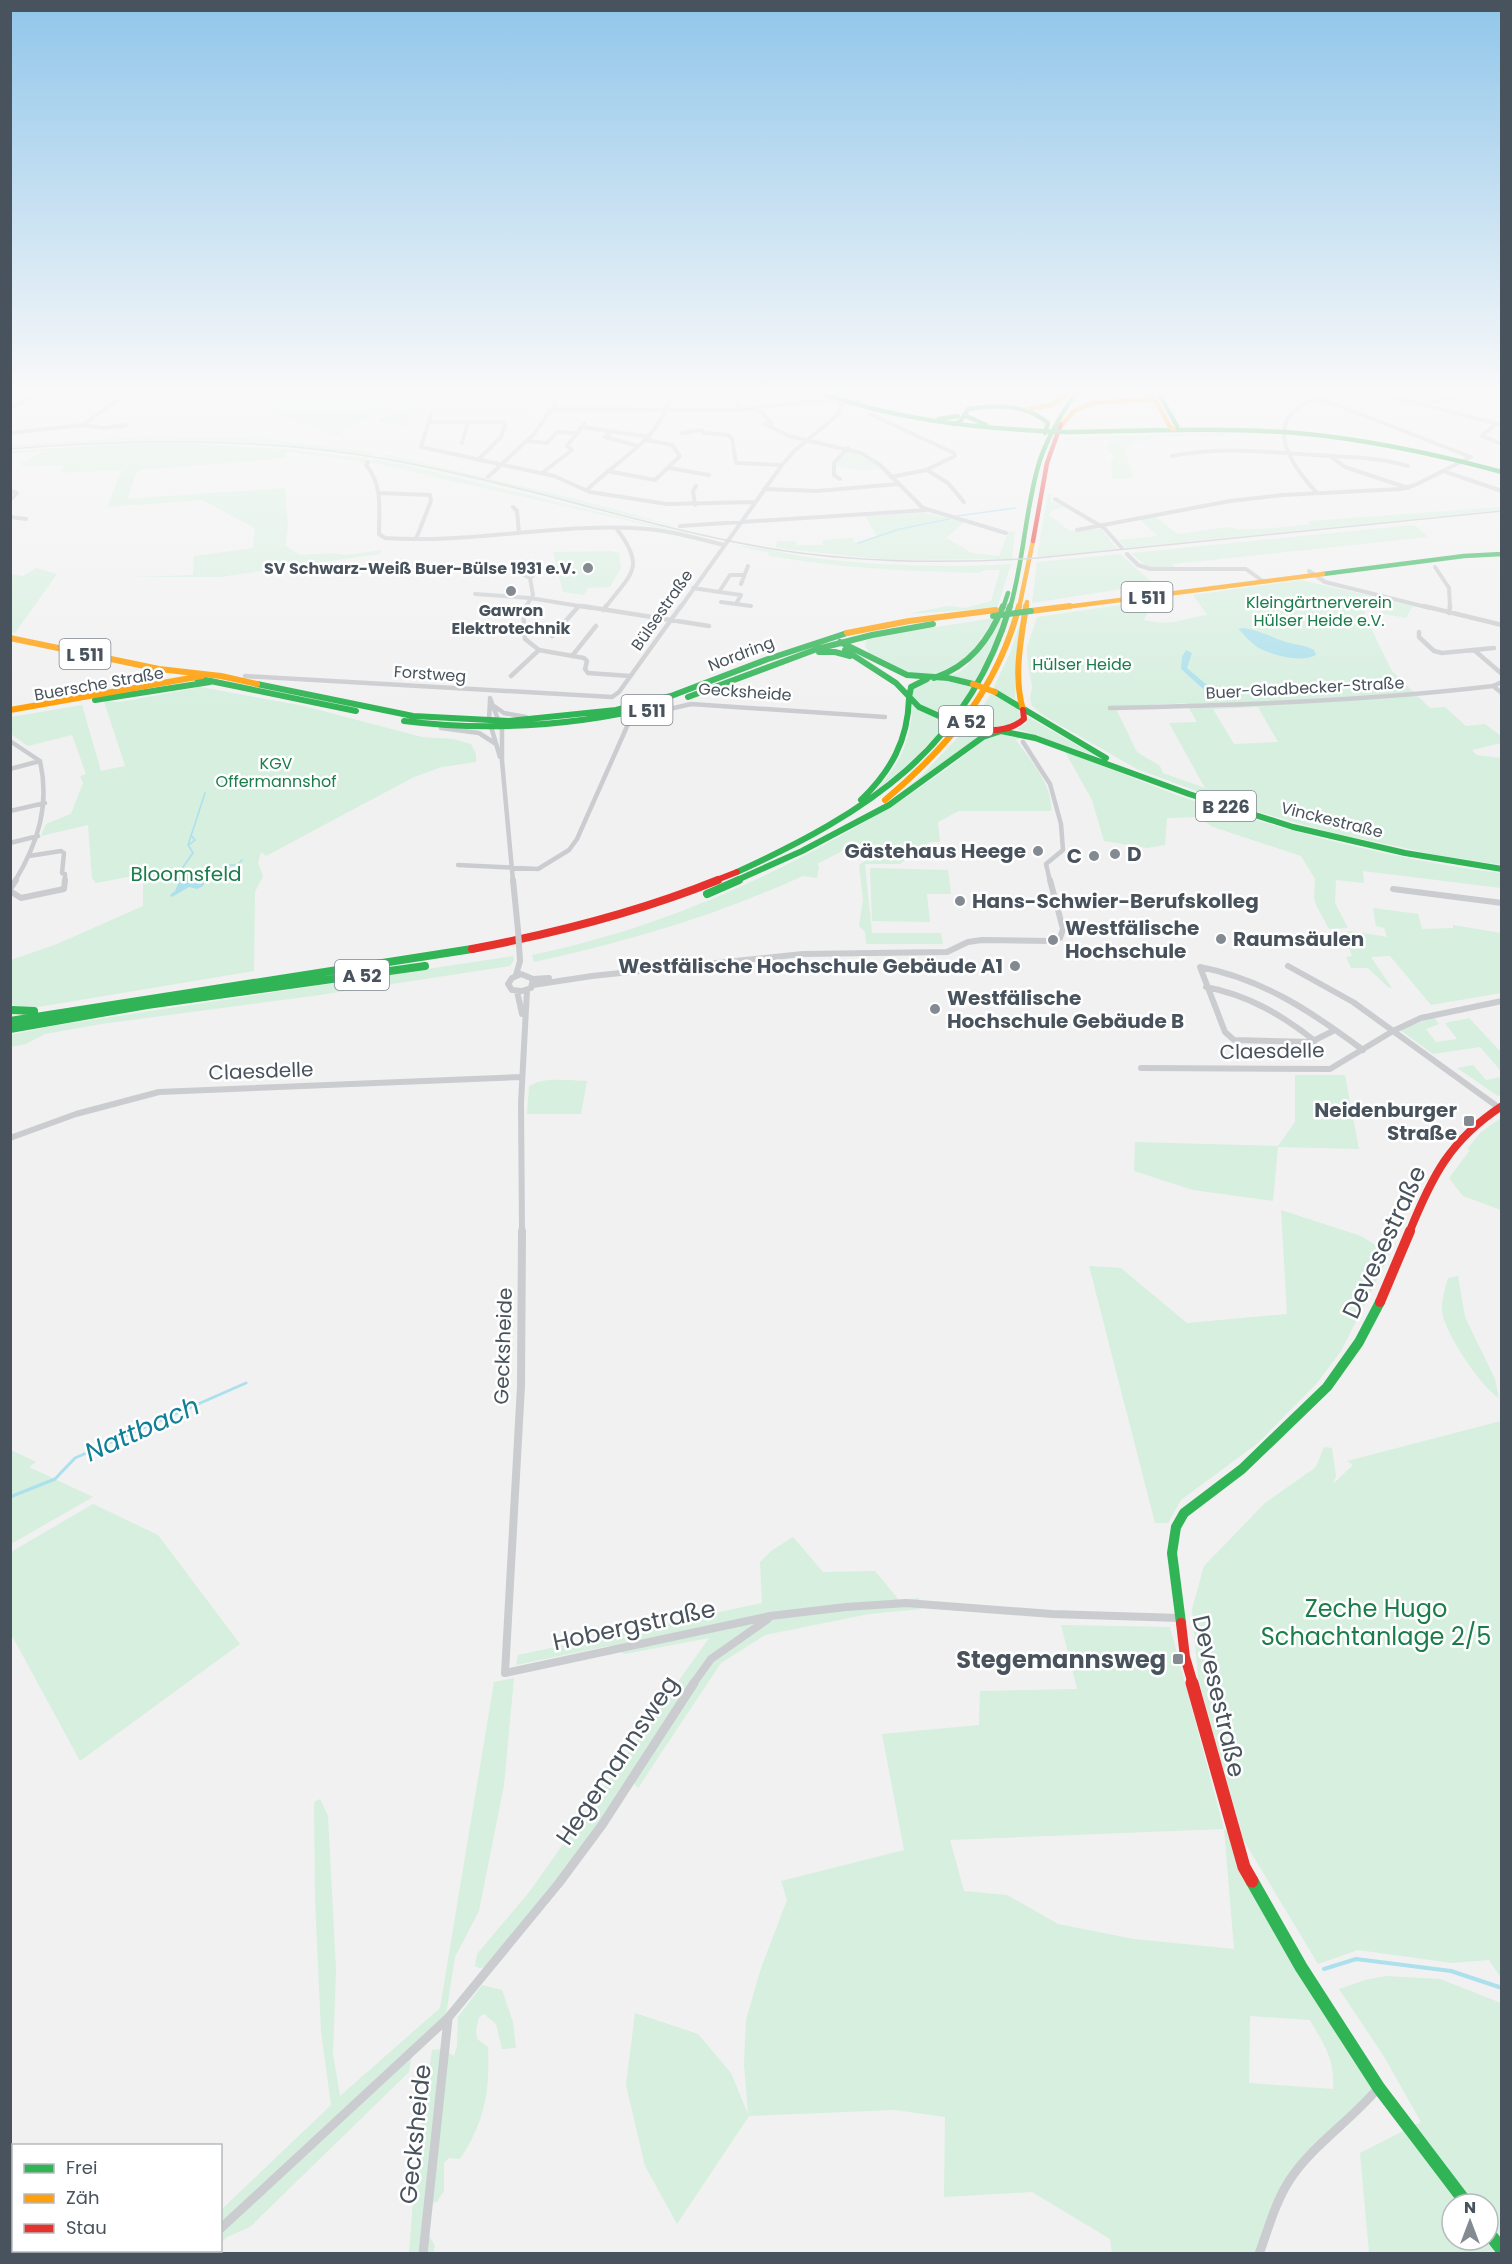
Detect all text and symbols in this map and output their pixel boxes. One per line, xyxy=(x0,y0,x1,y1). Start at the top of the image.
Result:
place label: SV Schwarz-Weiß Buer-Bülse 1931 e.V. xyxy=(264,557,576,580)
marker: SV Schwarz-Weiß Buer-Bülse 1931 e.V. xyxy=(581,561,595,575)
street label: Bülsestraße xyxy=(626,565,698,655)
road number: L 511 xyxy=(1122,582,1172,612)
marker: Gawron Elektrotechnik xyxy=(504,584,518,598)
park label: Kleingärtnerverein Hülser Heide e.V. xyxy=(1246,591,1392,632)
place label: Gawron Elektrotechnik xyxy=(452,599,571,640)
street label: Nordring xyxy=(705,631,777,677)
road number: L 511 xyxy=(60,639,110,669)
park label: Hülser Heide xyxy=(1032,653,1132,676)
street label: Forstweg xyxy=(393,660,467,688)
street label: Buersche Straße xyxy=(32,661,166,707)
street label: Buer-Gladbecker-Straße xyxy=(1205,671,1405,705)
street label: Gecksheide xyxy=(698,677,793,707)
road number: L 511 xyxy=(622,695,672,725)
road number: A 52 xyxy=(939,706,993,736)
park label: KGV Offermannshof xyxy=(216,752,336,793)
road number: B 226 xyxy=(1196,791,1256,821)
street label: Vinckestraße xyxy=(1278,796,1386,844)
place label: Gästehaus Heege xyxy=(844,837,1026,865)
place label: D xyxy=(1127,840,1142,868)
place label: C xyxy=(1067,842,1082,870)
marker: Gästehaus Heege xyxy=(1031,844,1045,858)
marker: D xyxy=(1108,847,1122,861)
marker: C xyxy=(1087,849,1101,863)
park label: Bloomsfeld xyxy=(130,860,242,888)
place label: Hans-Schwier-Berufskolleg xyxy=(972,887,1259,915)
marker: Hans-Schwier-Berufskolleg xyxy=(953,894,967,908)
place label: Westfälische Hochschule xyxy=(1065,914,1199,965)
place label: Raumsäulen xyxy=(1233,925,1364,953)
marker: Raumsäulen xyxy=(1214,932,1228,946)
marker: Westfälische Hochschule xyxy=(1046,933,1060,947)
place label: Westfälische Hochschule Gebäude A1 xyxy=(618,952,1003,980)
marker: Westfälische Hochschule Gebäude A1 xyxy=(1008,959,1022,973)
road number: A 52 xyxy=(335,960,389,990)
place label: Westfälische Hochschule Gebäude B xyxy=(947,984,1184,1035)
marker: Westfälische Hochschule Gebäude B xyxy=(928,1002,942,1016)
street label: Claesdelle xyxy=(1219,1036,1325,1066)
street label: Claesdelle xyxy=(208,1055,314,1087)
place label: Neidenburger Straße xyxy=(1314,1096,1457,1147)
marker: Neidenburger Straße xyxy=(1462,1114,1476,1128)
street label: Devesestraße xyxy=(1334,1160,1434,1324)
street label: Gecksheide xyxy=(487,1287,519,1405)
water label: Nattbach xyxy=(79,1388,205,1470)
street label: Hobergstraße xyxy=(549,1592,719,1658)
park label: Zeche Hugo Schachtanlage 2/5 xyxy=(1261,1592,1491,1653)
street label: Devesestraße xyxy=(1184,1612,1254,1780)
place label: Stegemannsweg xyxy=(956,1643,1166,1676)
marker: Stegemannsweg xyxy=(1171,1652,1185,1666)
street label: Hegemannsweg xyxy=(548,1669,686,1851)
street label: Gecksheide xyxy=(391,2063,439,2205)
legend xyxy=(12,2144,222,2252)
text: Frei xyxy=(66,2155,97,2180)
text: Zäh xyxy=(66,2185,99,2210)
north arrow xyxy=(1440,2192,1500,2252)
text: N xyxy=(1464,2196,1476,2219)
text: Stau xyxy=(66,2215,107,2240)

